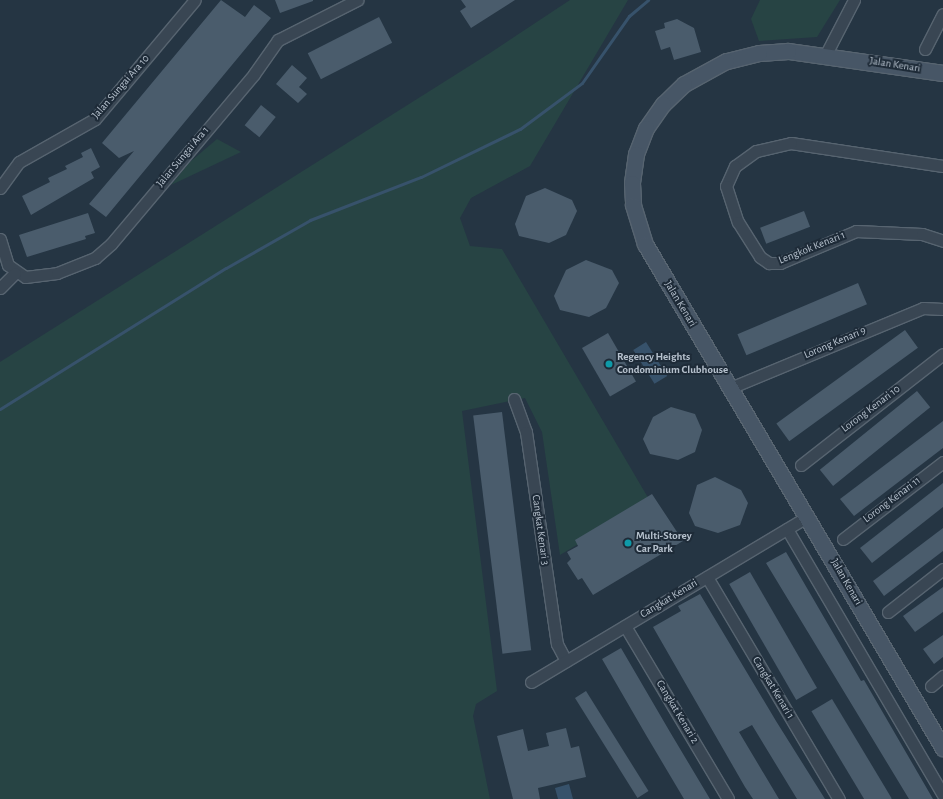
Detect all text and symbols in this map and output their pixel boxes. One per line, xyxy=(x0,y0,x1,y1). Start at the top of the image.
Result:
street label: Jalan Sungai Ara 10 xyxy=(90,52,152,122)
street label: Jalan Kenari xyxy=(869,54,921,76)
street label: Jalan Sungai Ara 1 xyxy=(154,124,212,190)
street label: Lengkok Kenari 1 xyxy=(777,229,847,267)
street label: Jalan Kenari xyxy=(661,279,699,329)
street label: Lorong Kenari 9 xyxy=(802,324,868,362)
place label: Regency Heights Condominium Clubhouse xyxy=(617,351,728,377)
marker: Regency Heights Condominium Clubhouse xyxy=(604,359,614,369)
street label: Lorong Kenari 10 xyxy=(839,383,903,435)
street label: Lorong Kenari 11 xyxy=(861,474,923,526)
street label: Cangkat Kenari 3 xyxy=(529,494,551,566)
place label: Multi-Storey Car Park xyxy=(636,530,692,556)
marker: Multi-Storey Car Park xyxy=(623,538,633,548)
street label: Jalan Kenari xyxy=(827,557,865,607)
street label: Cangkat Kenari xyxy=(638,577,700,621)
street label: Cangkat Kenari 1 xyxy=(749,655,797,721)
street label: Cangkat Kenari 2 xyxy=(653,678,701,746)

